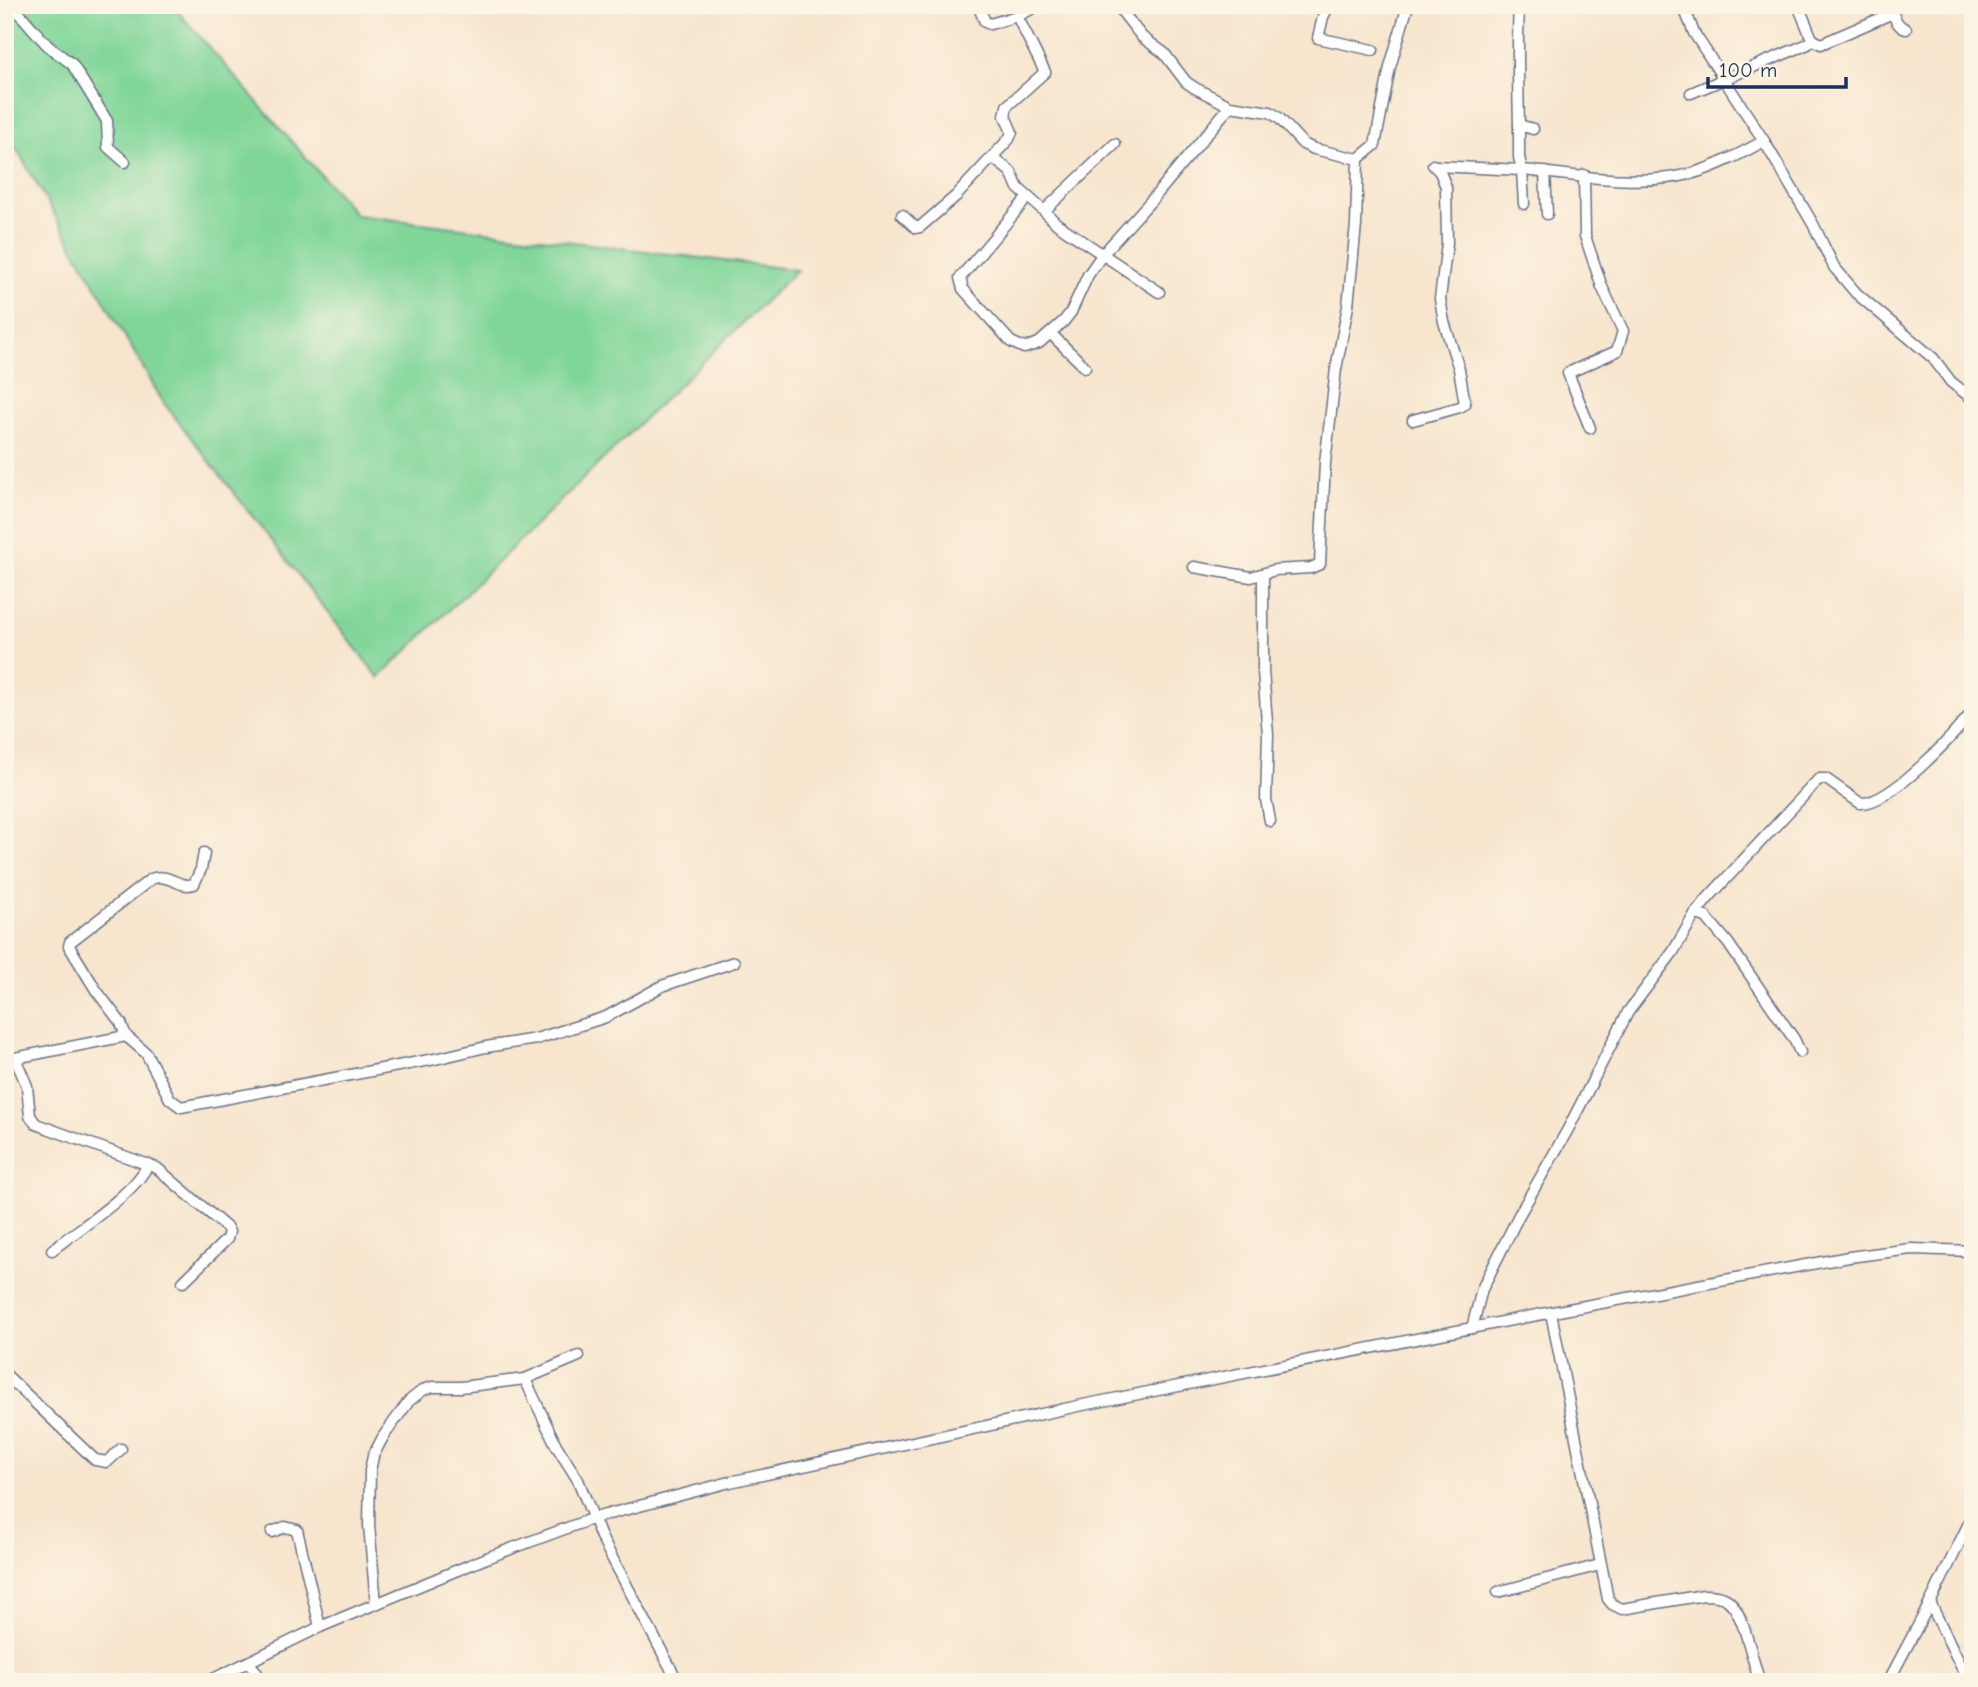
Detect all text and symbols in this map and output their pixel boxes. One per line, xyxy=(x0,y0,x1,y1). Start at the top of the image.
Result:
scale bar xyxy=(1708,46,1847,90)
text: 100 m xyxy=(1719,58,1777,82)

